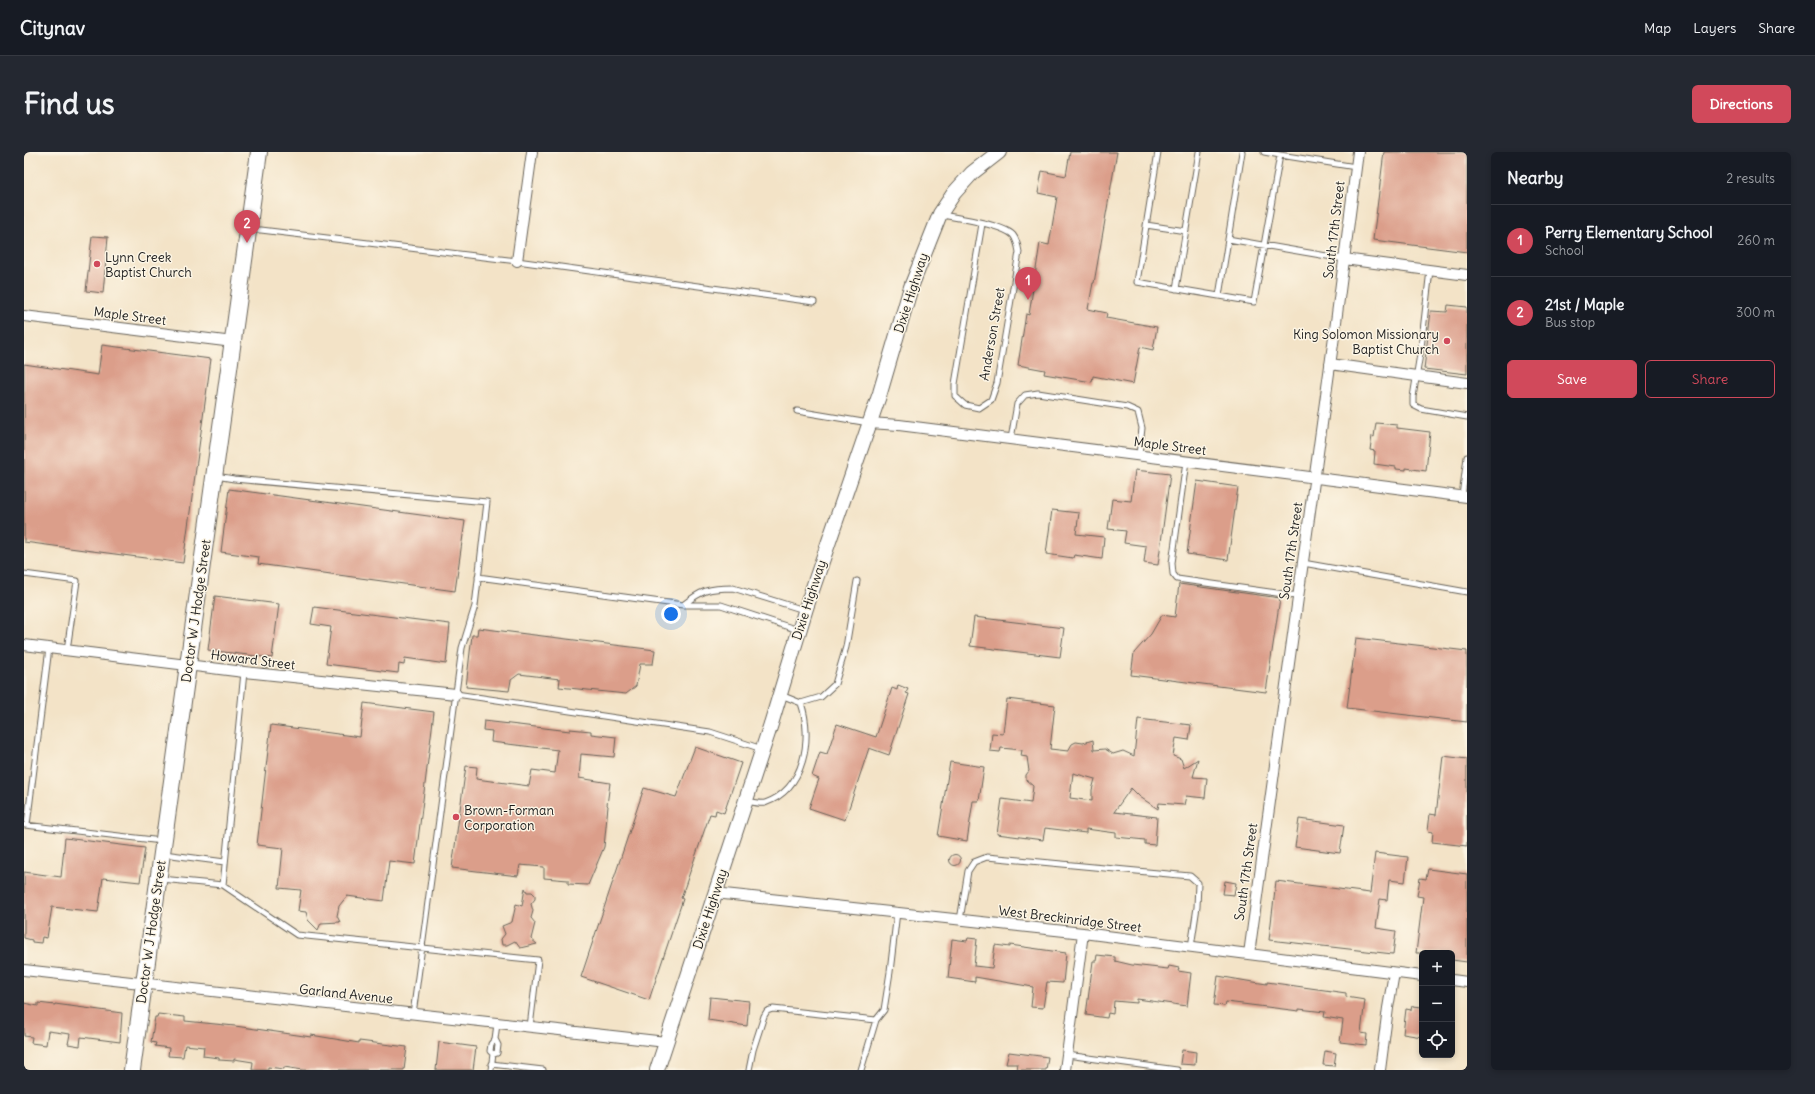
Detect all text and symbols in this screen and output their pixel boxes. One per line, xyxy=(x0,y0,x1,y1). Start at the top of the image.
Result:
text: Citynav xyxy=(20,16,85,40)
text: Map xyxy=(1644,19,1671,37)
text: Layers xyxy=(1693,19,1736,37)
text: Share xyxy=(1758,19,1795,37)
button: Directions xyxy=(1692,85,1791,123)
text: Find us xyxy=(24,86,115,122)
text: Nearby xyxy=(1507,167,1563,189)
text: 2 results xyxy=(1726,170,1775,187)
street label: South 17th Street xyxy=(1320,180,1349,280)
pin: 2 xyxy=(234,210,260,243)
text: Perry Elementary School xyxy=(1545,223,1713,242)
text: 1 xyxy=(1517,232,1523,249)
text: 260 m xyxy=(1737,232,1775,249)
text: School xyxy=(1545,242,1584,259)
place label: Lynn Creek Baptist Church xyxy=(105,249,192,281)
street label: Dixie Highway xyxy=(890,251,932,335)
marker: Lynn Creek Baptist Church xyxy=(92,259,102,269)
pin: 1 xyxy=(1015,267,1041,300)
street label: Anderson Street xyxy=(975,285,1009,382)
text: 21st / Maple xyxy=(1545,295,1624,314)
street label: Maple Street xyxy=(93,303,168,329)
text: 2 xyxy=(1516,304,1524,321)
text: 300 m xyxy=(1736,304,1775,321)
text: Bus stop xyxy=(1545,314,1595,331)
place label: King Solomon Missionary Baptist Church xyxy=(1293,326,1439,358)
marker: King Solomon Missionary Baptist Church xyxy=(1442,336,1452,346)
button: Save xyxy=(1507,360,1637,398)
button: Share xyxy=(1645,360,1775,398)
street label: Maple Street xyxy=(1133,433,1208,459)
street label: South 17th Street xyxy=(1276,501,1306,601)
street label: Doctor W J Hodge Street xyxy=(178,538,215,684)
street label: Dixie Highway xyxy=(788,558,830,642)
your location xyxy=(661,604,681,624)
street label: Howard Street xyxy=(210,646,297,674)
place label: Brown-Forman Corporation xyxy=(464,802,554,834)
marker: Brown-Forman Corporation xyxy=(451,812,461,822)
street label: South 17th Street xyxy=(1231,822,1261,922)
street label: Doctor W J Hodge Street xyxy=(133,859,170,1005)
street label: Dixie Highway xyxy=(689,867,731,951)
street label: West Breckinridge Street xyxy=(998,902,1143,936)
map controls xyxy=(1419,950,1455,1058)
button: + xyxy=(1419,950,1455,986)
street label: Garland Avenue xyxy=(298,981,394,1007)
button: − xyxy=(1419,986,1455,1022)
button: locate xyxy=(1419,1022,1455,1058)

